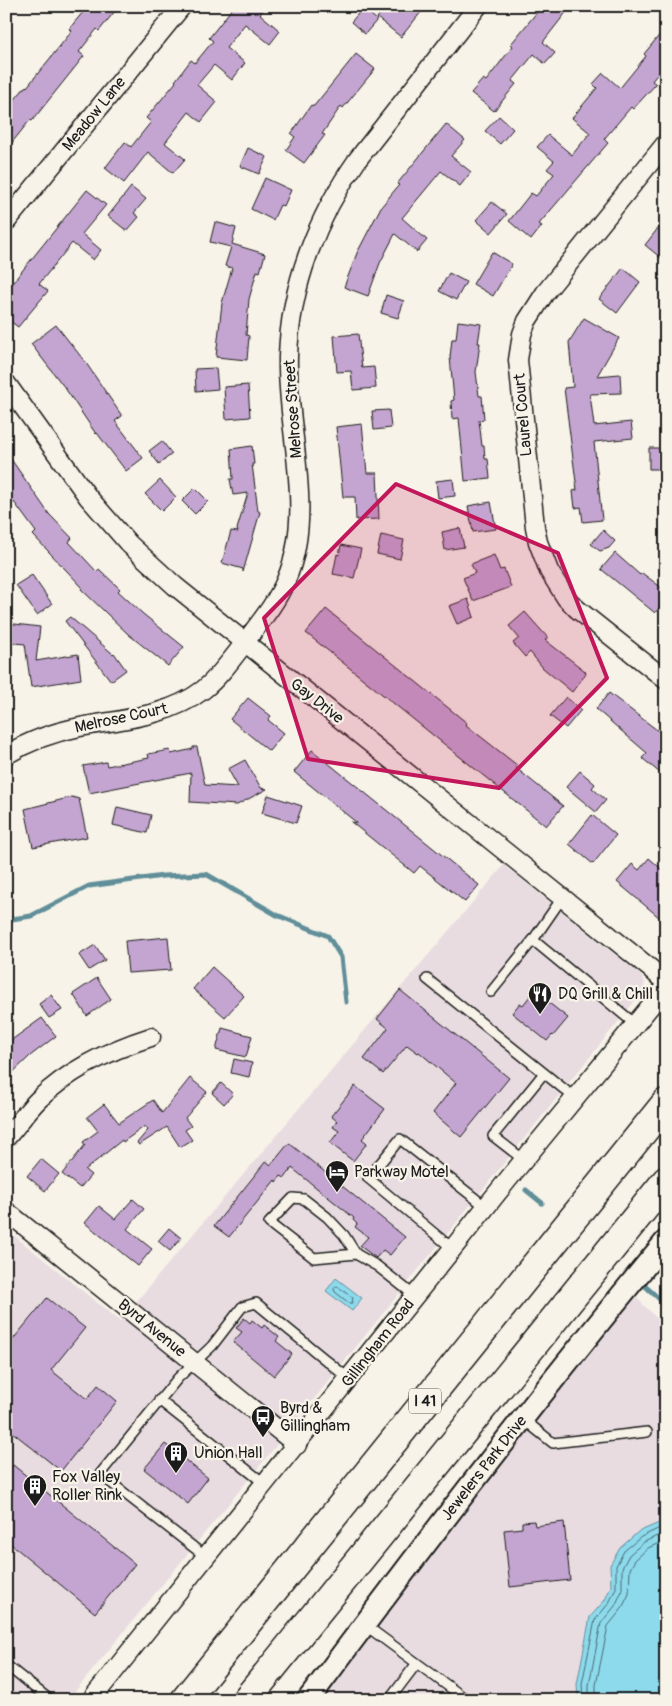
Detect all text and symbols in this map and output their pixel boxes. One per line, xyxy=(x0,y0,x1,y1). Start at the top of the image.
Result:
street label: Meadow Lane xyxy=(58,73,130,155)
street label: Melrose Street xyxy=(280,358,306,459)
street label: Laurel Court xyxy=(509,372,537,457)
street label: Gay Drive xyxy=(286,674,348,728)
street label: Melrose Court xyxy=(73,698,170,738)
restaurant icon: DQ Grill & Chill xyxy=(527,981,553,1015)
place label: DQ Grill & Chill xyxy=(558,984,653,1004)
hotel icon: Parkway Motel xyxy=(324,1159,350,1193)
place label: Parkway Motel xyxy=(354,1162,449,1182)
street label: Byrd Avenue xyxy=(114,1294,190,1362)
street label: Gillingham Road xyxy=(337,1295,419,1391)
road number: I 41 xyxy=(409,1388,441,1414)
place label: Byrd & Gillingham xyxy=(280,1398,350,1436)
bus stop icon: Byrd & Gillingham xyxy=(250,1404,276,1438)
street label: Jewelers Park Drive xyxy=(437,1411,531,1525)
building icon: Union Hall xyxy=(163,1440,189,1474)
place label: Union Hall xyxy=(194,1443,263,1463)
place label: Fox Valley Roller Rink xyxy=(52,1467,123,1505)
building icon: Fox Valley Roller Rink xyxy=(22,1473,48,1507)

